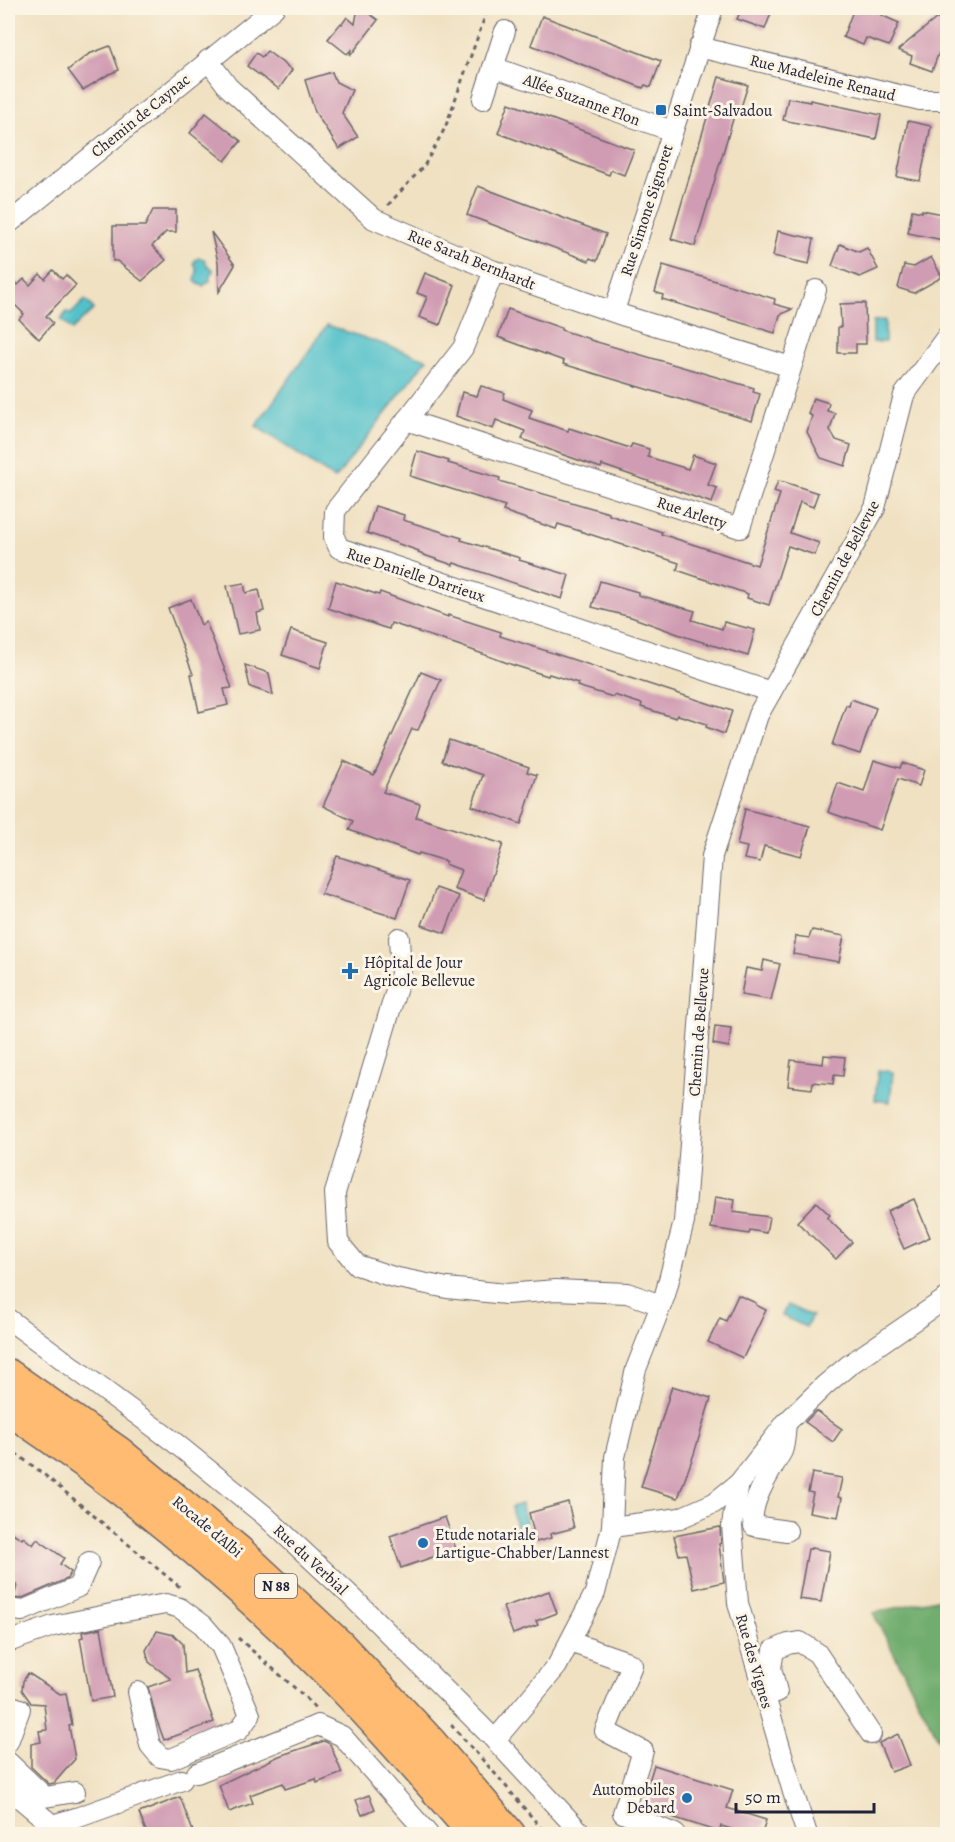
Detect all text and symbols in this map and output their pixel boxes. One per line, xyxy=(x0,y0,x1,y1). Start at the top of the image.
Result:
street label: Rue Madeleine Renaud xyxy=(748,49,898,107)
street label: Allée Suzanne Flon xyxy=(519,68,643,131)
street label: Chemin de Caynac xyxy=(86,69,195,163)
place label: Saint-Salvadou xyxy=(673,100,773,122)
marker: Saint-Salvadou xyxy=(654,103,668,117)
street label: Rue Simone Signoret xyxy=(615,142,679,279)
street label: Rue Sarah Bernhardt xyxy=(404,224,539,296)
street label: Rue Arletty xyxy=(654,491,730,535)
street label: Chemin de Bellevue xyxy=(805,496,885,621)
street label: Rue Danielle Darrieux xyxy=(344,542,488,608)
place label: Hôpital de Jour Agricole Bellevue xyxy=(363,952,475,992)
marker: Hôpital de Jour Agricole Bellevue xyxy=(341,962,359,980)
street label: Chemin de Bellevue xyxy=(684,967,714,1097)
street label: Rocade d'Albi xyxy=(167,1491,247,1563)
street label: Rue du Verbial xyxy=(268,1519,352,1600)
place label: Etude notariale Lartigue-Chabber/Lannest xyxy=(435,1524,609,1564)
marker: Etude notariale Lartigue-Chabber/Lannest xyxy=(416,1536,430,1550)
road number: N 88 xyxy=(255,1574,297,1598)
street label: Rue des Vignes xyxy=(730,1611,778,1711)
scale bar xyxy=(736,1776,874,1814)
place label: Automobiles Debard xyxy=(592,1779,675,1819)
text: 50 m xyxy=(745,1785,781,1809)
marker: Automobiles Debard xyxy=(680,1791,694,1805)

